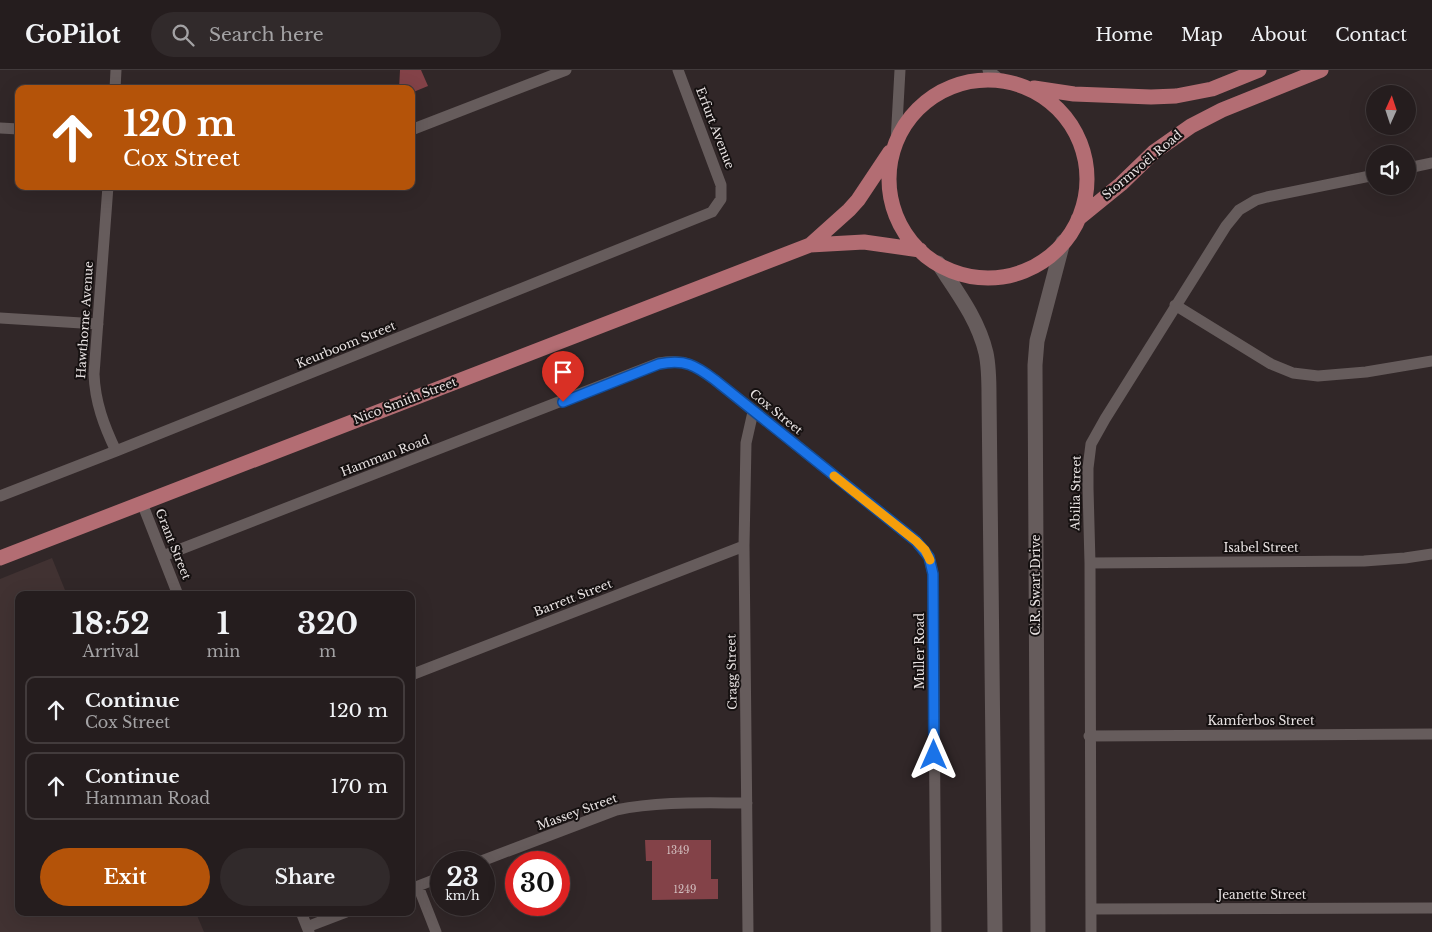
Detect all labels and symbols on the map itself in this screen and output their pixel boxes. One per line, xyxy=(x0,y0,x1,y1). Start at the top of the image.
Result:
street label: Erfurt Avenue xyxy=(693,85,738,171)
north arrow xyxy=(1366,85,1416,135)
street label: Stormvoël Road xyxy=(1099,127,1185,202)
street label: Hawthorne Avenue xyxy=(73,261,96,379)
street label: Keurboom Street xyxy=(294,318,398,371)
pin xyxy=(542,351,584,402)
street label: Nico Smith Street xyxy=(351,374,459,427)
street label: Cox Street xyxy=(747,386,806,438)
street label: Hamman Road xyxy=(338,432,431,479)
street label: Abilia Street xyxy=(1067,455,1084,532)
street label: Grant Street xyxy=(152,506,195,582)
street label: C.R. Swart Drive xyxy=(1028,534,1043,636)
street label: Isabel Street xyxy=(1223,540,1299,555)
street label: Barrett Street xyxy=(532,576,615,619)
street label: Muller Road xyxy=(912,613,927,689)
street label: Cragg Street xyxy=(723,634,740,710)
street label: Kamferbos Street xyxy=(1208,713,1315,728)
position arrow xyxy=(907,728,959,780)
street label: Massey Street xyxy=(535,790,619,833)
house number: 1349 xyxy=(667,844,689,857)
speed limit sign: 30 xyxy=(505,851,570,916)
house number: 1249 xyxy=(674,883,696,896)
street label: Jeanette Street xyxy=(1216,887,1307,902)

